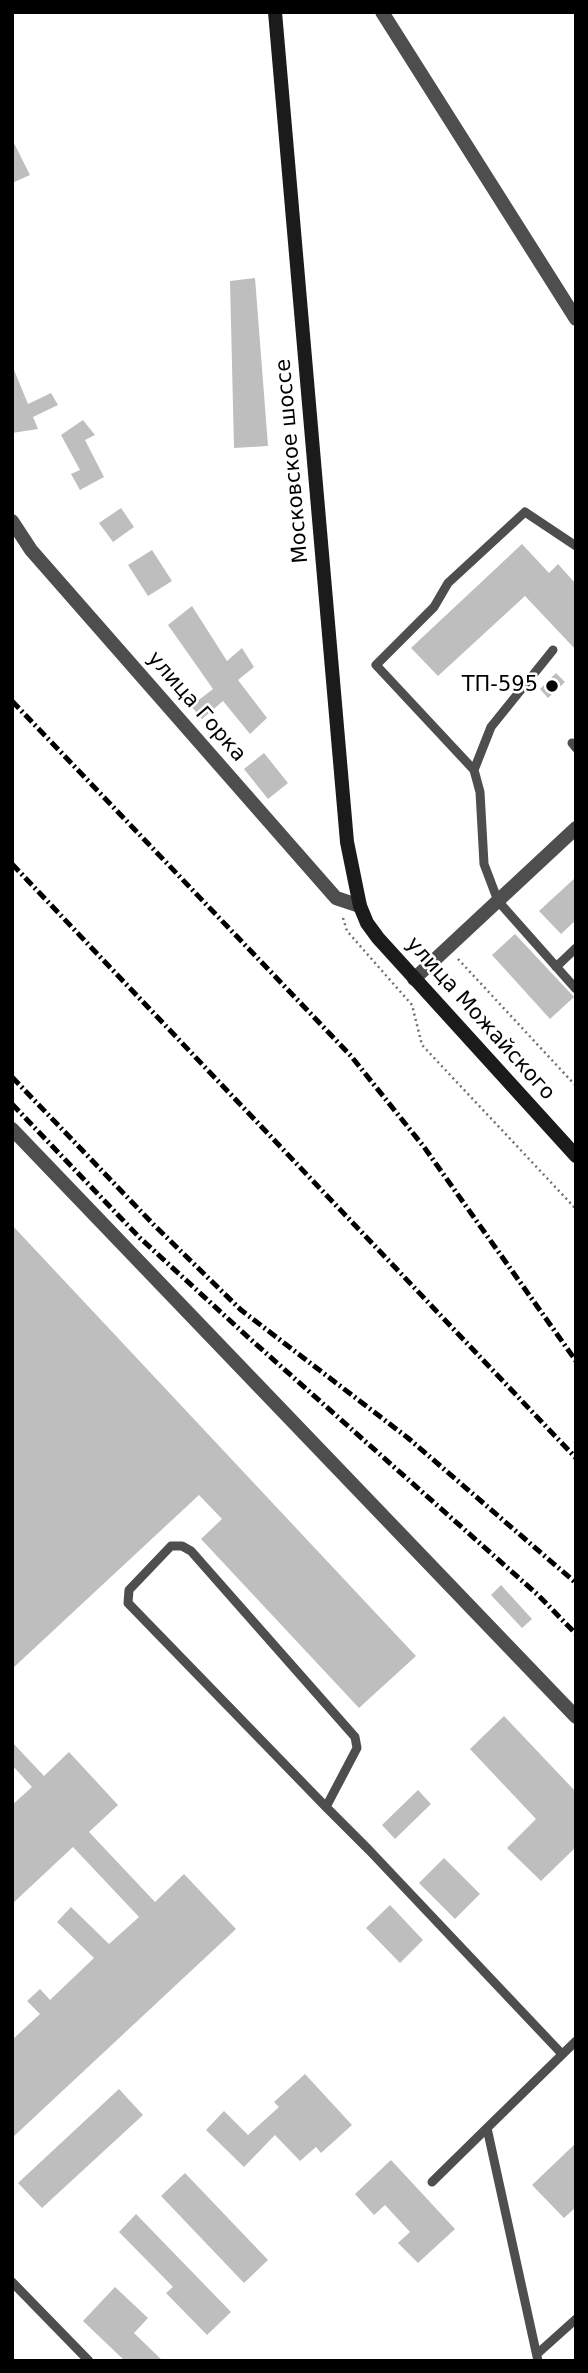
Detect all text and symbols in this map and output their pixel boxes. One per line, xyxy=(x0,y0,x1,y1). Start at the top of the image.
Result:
street label: Московское шоссе xyxy=(272,358,314,564)
street label: улица Горка xyxy=(141,647,251,767)
place label: ТП-595 xyxy=(462,673,538,699)
marker: ТП-595 xyxy=(544,678,560,694)
street label: улица Можайского xyxy=(400,932,560,1106)

